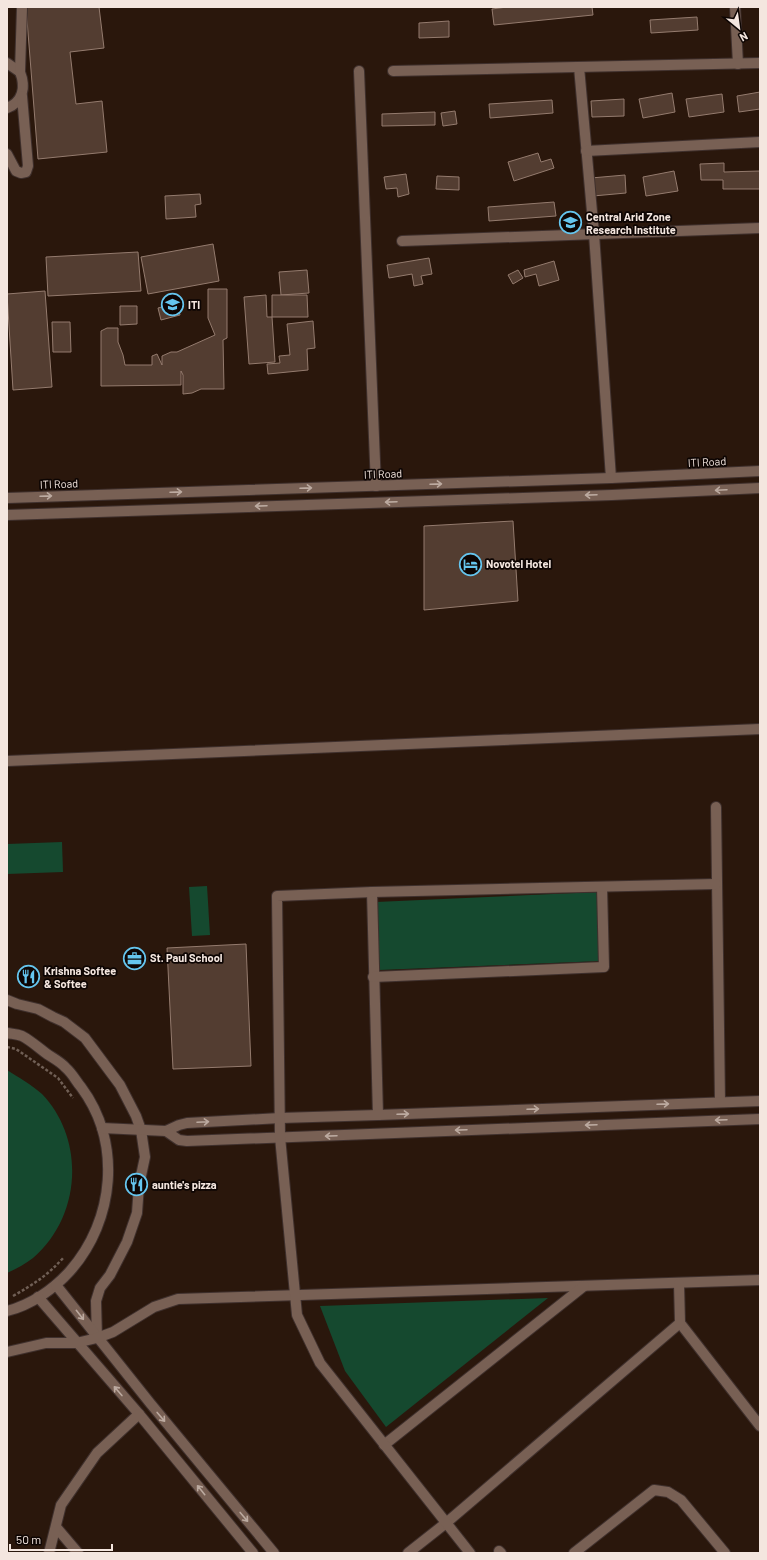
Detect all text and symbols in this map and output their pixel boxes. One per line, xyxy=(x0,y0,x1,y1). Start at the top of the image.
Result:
north arrow xyxy=(719,8,759,48)
text: N xyxy=(738,30,750,45)
school or university icon: Central Arid Zone Research Institute xyxy=(558,210,584,236)
place label: Central Arid Zone Research Institute xyxy=(586,210,676,236)
school or university icon: ITI xyxy=(159,292,185,318)
place label: ITI xyxy=(188,298,200,311)
street label: ITI Road xyxy=(687,454,727,469)
street label: ITI Road xyxy=(364,466,402,481)
street label: ITI Road xyxy=(40,476,78,491)
one-way arrow xyxy=(429,480,442,488)
one-way arrow xyxy=(299,484,312,492)
one-way arrow xyxy=(715,486,728,493)
one-way arrow xyxy=(169,489,182,496)
one-way arrow xyxy=(585,492,598,499)
one-way arrow xyxy=(39,493,52,500)
one-way arrow xyxy=(385,498,398,506)
one-way arrow xyxy=(255,503,268,510)
hotel icon: Novotel Hotel xyxy=(457,551,483,577)
place label: Novotel Hotel xyxy=(486,557,551,570)
office icon: St. Paul School xyxy=(122,945,148,971)
place label: St. Paul School xyxy=(150,951,223,964)
restaurant icon: Krishna Softee & Softee xyxy=(15,964,41,990)
place label: Krishna Softee & Softee xyxy=(44,964,116,990)
one-way arrow xyxy=(656,1100,669,1108)
one-way arrow xyxy=(526,1106,539,1113)
one-way arrow xyxy=(396,1111,409,1118)
one-way arrow xyxy=(715,1116,728,1124)
one-way arrow xyxy=(196,1118,209,1126)
one-way arrow xyxy=(585,1122,598,1129)
one-way arrow xyxy=(455,1127,468,1134)
one-way arrow xyxy=(325,1132,338,1139)
restaurant icon: auntie's pizza xyxy=(124,1172,150,1198)
place label: auntie's pizza xyxy=(152,1178,217,1191)
one-way arrow xyxy=(76,1310,84,1321)
one-way arrow xyxy=(113,1385,122,1396)
one-way arrow xyxy=(157,1411,166,1422)
one-way arrow xyxy=(197,1485,206,1496)
one-way arrow xyxy=(240,1511,249,1522)
scale bar xyxy=(10,1526,112,1552)
text: 50 m xyxy=(16,1532,41,1546)

